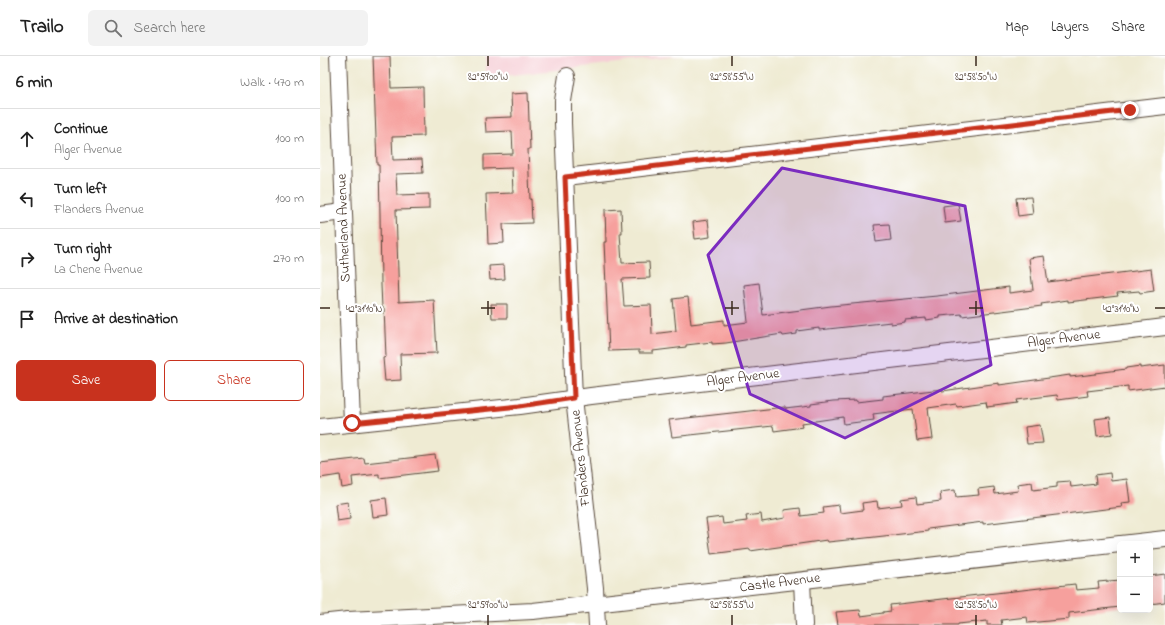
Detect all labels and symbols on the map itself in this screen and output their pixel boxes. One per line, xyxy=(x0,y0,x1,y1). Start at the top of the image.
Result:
text: 82°59'00"W xyxy=(468,70,508,85)
text: 82°58'55"W xyxy=(710,70,754,85)
text: 82°58'50"W xyxy=(955,70,997,85)
route end xyxy=(1121,101,1139,119)
street label: Sutherland Avenue xyxy=(332,172,356,283)
text: 42°31'10"N xyxy=(346,302,383,317)
text: 42°31'10"N xyxy=(1103,302,1140,317)
street label: Alger Avenue xyxy=(1026,324,1102,355)
street label: Alger Avenue xyxy=(705,363,781,394)
street label: Flanders Avenue xyxy=(565,408,597,508)
route start xyxy=(343,414,361,432)
street label: Castle Avenue xyxy=(738,568,822,598)
text: 82°59'00"W xyxy=(468,598,508,613)
text: 82°58'55"W xyxy=(710,598,754,613)
text: 82°58'50"W xyxy=(955,598,997,613)

